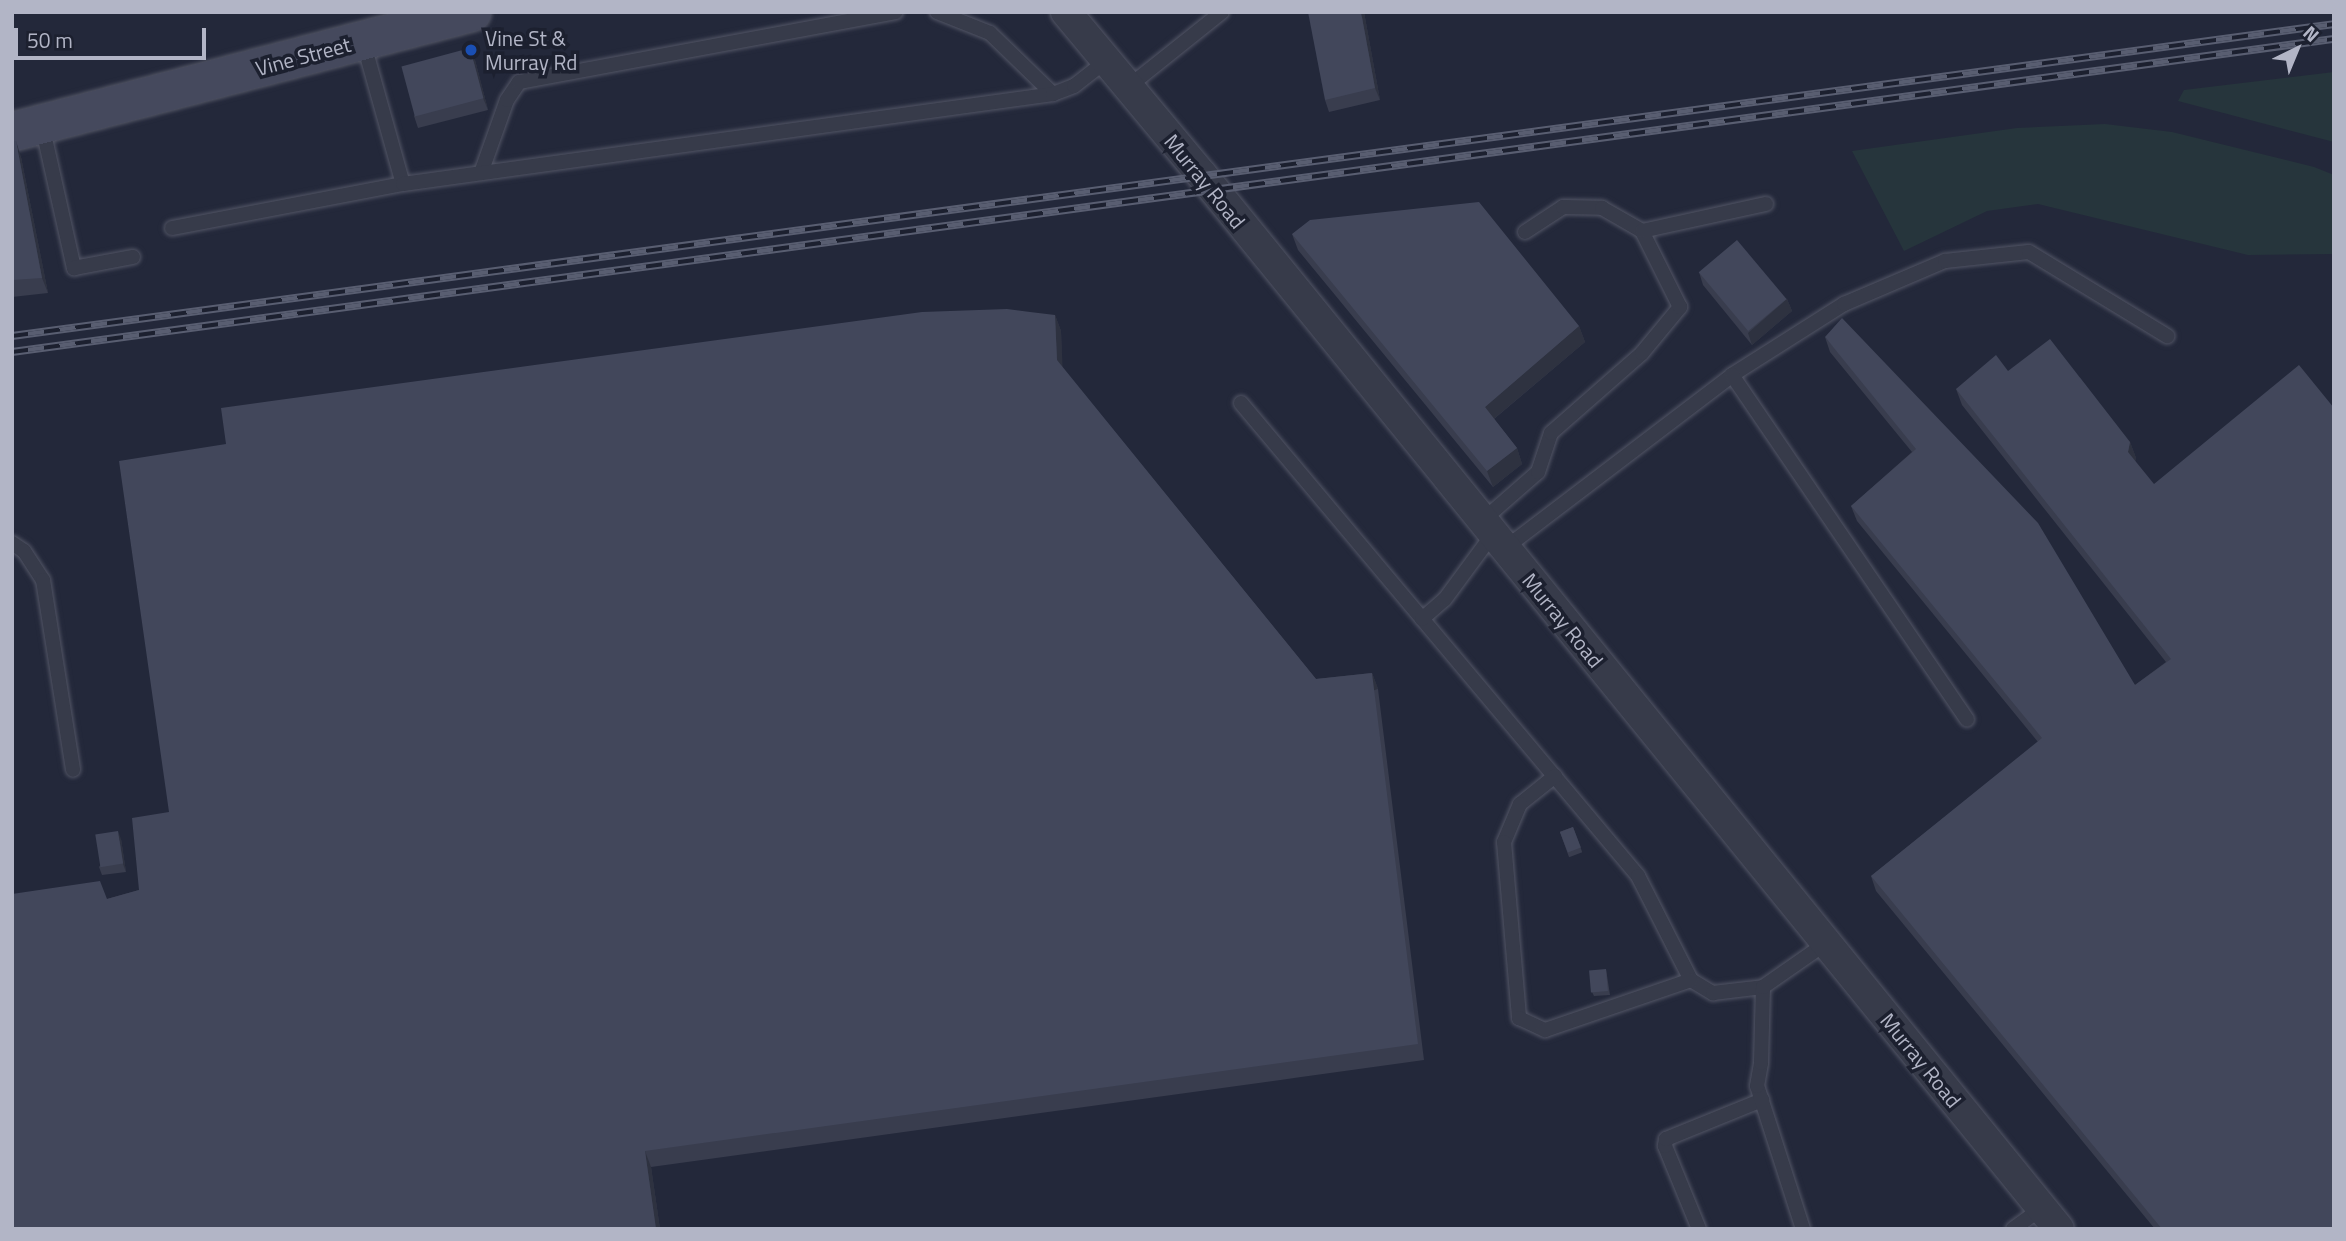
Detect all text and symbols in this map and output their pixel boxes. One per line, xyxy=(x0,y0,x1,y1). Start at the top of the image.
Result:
scale bar xyxy=(18,14,210,58)
north arrow xyxy=(2262,14,2332,84)
text: N xyxy=(2297,18,2326,48)
text: 50 m xyxy=(27,24,73,56)
place label: Vine St & Murray Rd xyxy=(485,25,577,75)
street label: Vine Street xyxy=(253,31,353,81)
marker: Vine St & Murray Rd xyxy=(463,42,479,58)
street label: Murray Road xyxy=(1159,129,1251,233)
street label: Murray Road xyxy=(1517,568,1609,672)
street label: Murray Road xyxy=(1875,1008,1967,1112)

